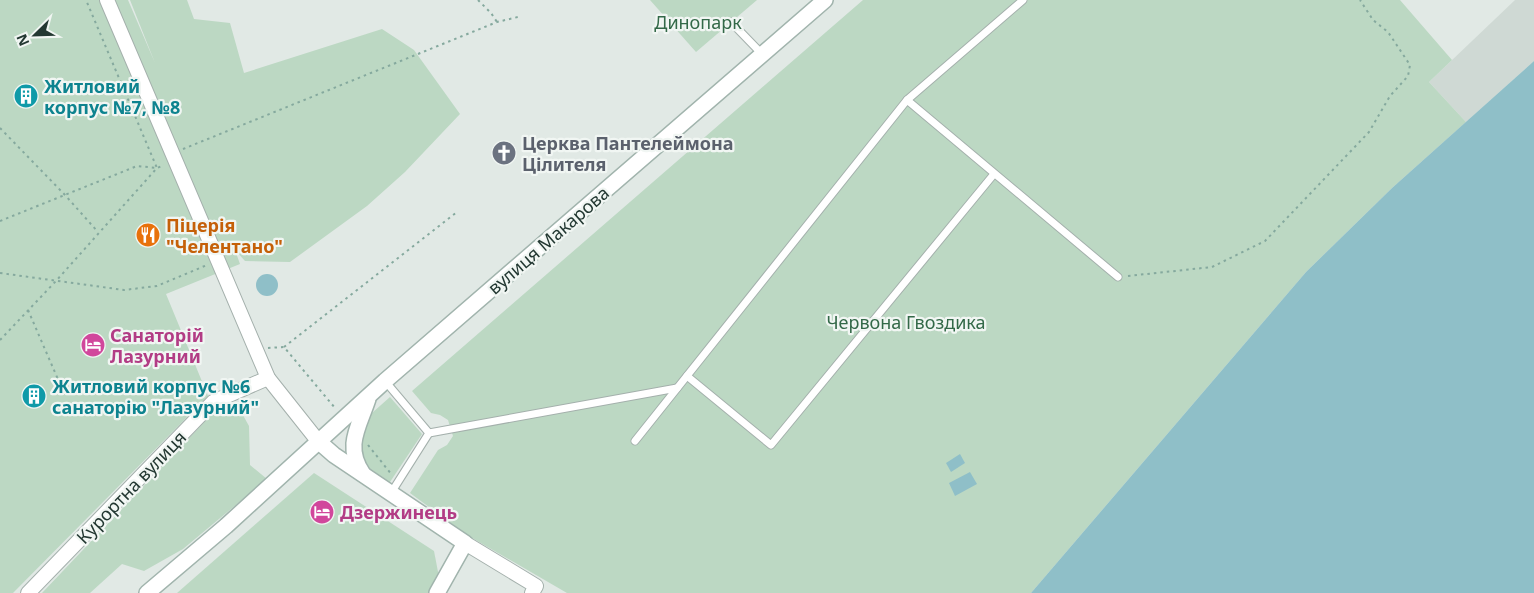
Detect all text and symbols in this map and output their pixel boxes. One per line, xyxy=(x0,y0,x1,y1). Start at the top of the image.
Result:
north arrow xyxy=(10,10,60,60)
park label: Динопарк xyxy=(654,10,742,34)
text: N xyxy=(12,31,34,49)
place label: Житловий корпус №7, №8 xyxy=(44,74,180,119)
building icon: Житловий корпус №7, №8 xyxy=(13,83,39,109)
place label: Церква Пантелеймона Цілителя xyxy=(522,131,733,176)
church icon: Церква Пантелеймона Цілителя xyxy=(491,140,517,166)
street label: вулиця Макарова xyxy=(482,181,614,299)
place label: Піцерія "Челентано" xyxy=(166,213,283,258)
restaurant icon: Піцерія "Челентано" xyxy=(135,222,161,248)
park label: Червона Гвоздика xyxy=(826,310,986,334)
place label: Санаторій Лазурний xyxy=(110,323,204,368)
hotel icon: Санаторій Лазурний xyxy=(80,332,106,358)
place label: Житловий корпус №6 санаторію "Лазурний" xyxy=(52,374,259,419)
building icon: Житловий корпус №6 санаторію "Лазурний" xyxy=(21,383,47,409)
street label: Курортна вулиця xyxy=(71,425,191,549)
hotel icon: Дзержинець xyxy=(309,499,335,525)
place label: Дзержинець xyxy=(340,500,457,524)

